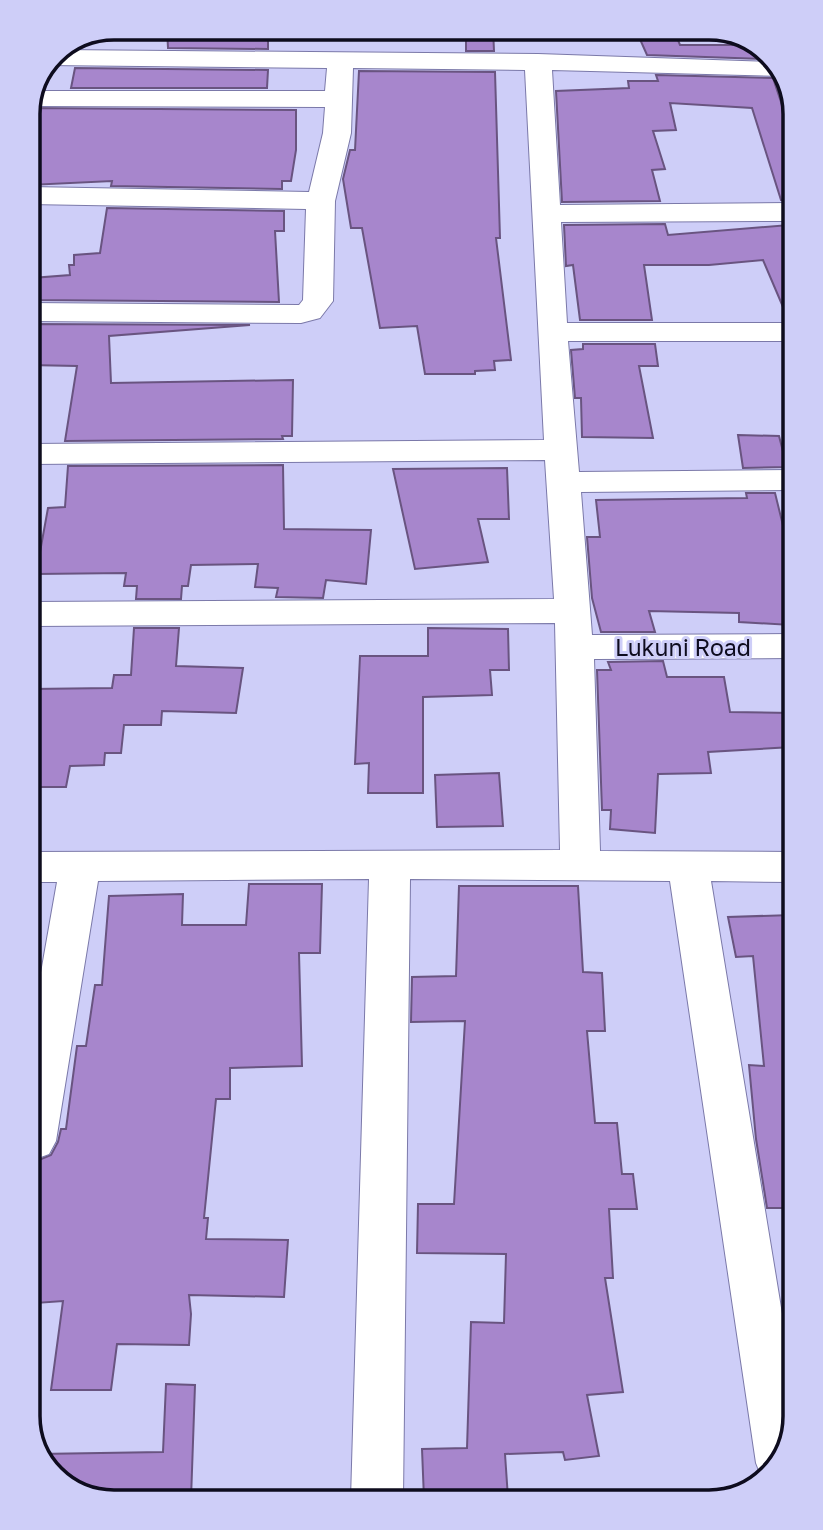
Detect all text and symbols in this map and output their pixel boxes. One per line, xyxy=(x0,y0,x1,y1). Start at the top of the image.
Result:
street label: Lukuni Road xyxy=(615,633,751,661)

